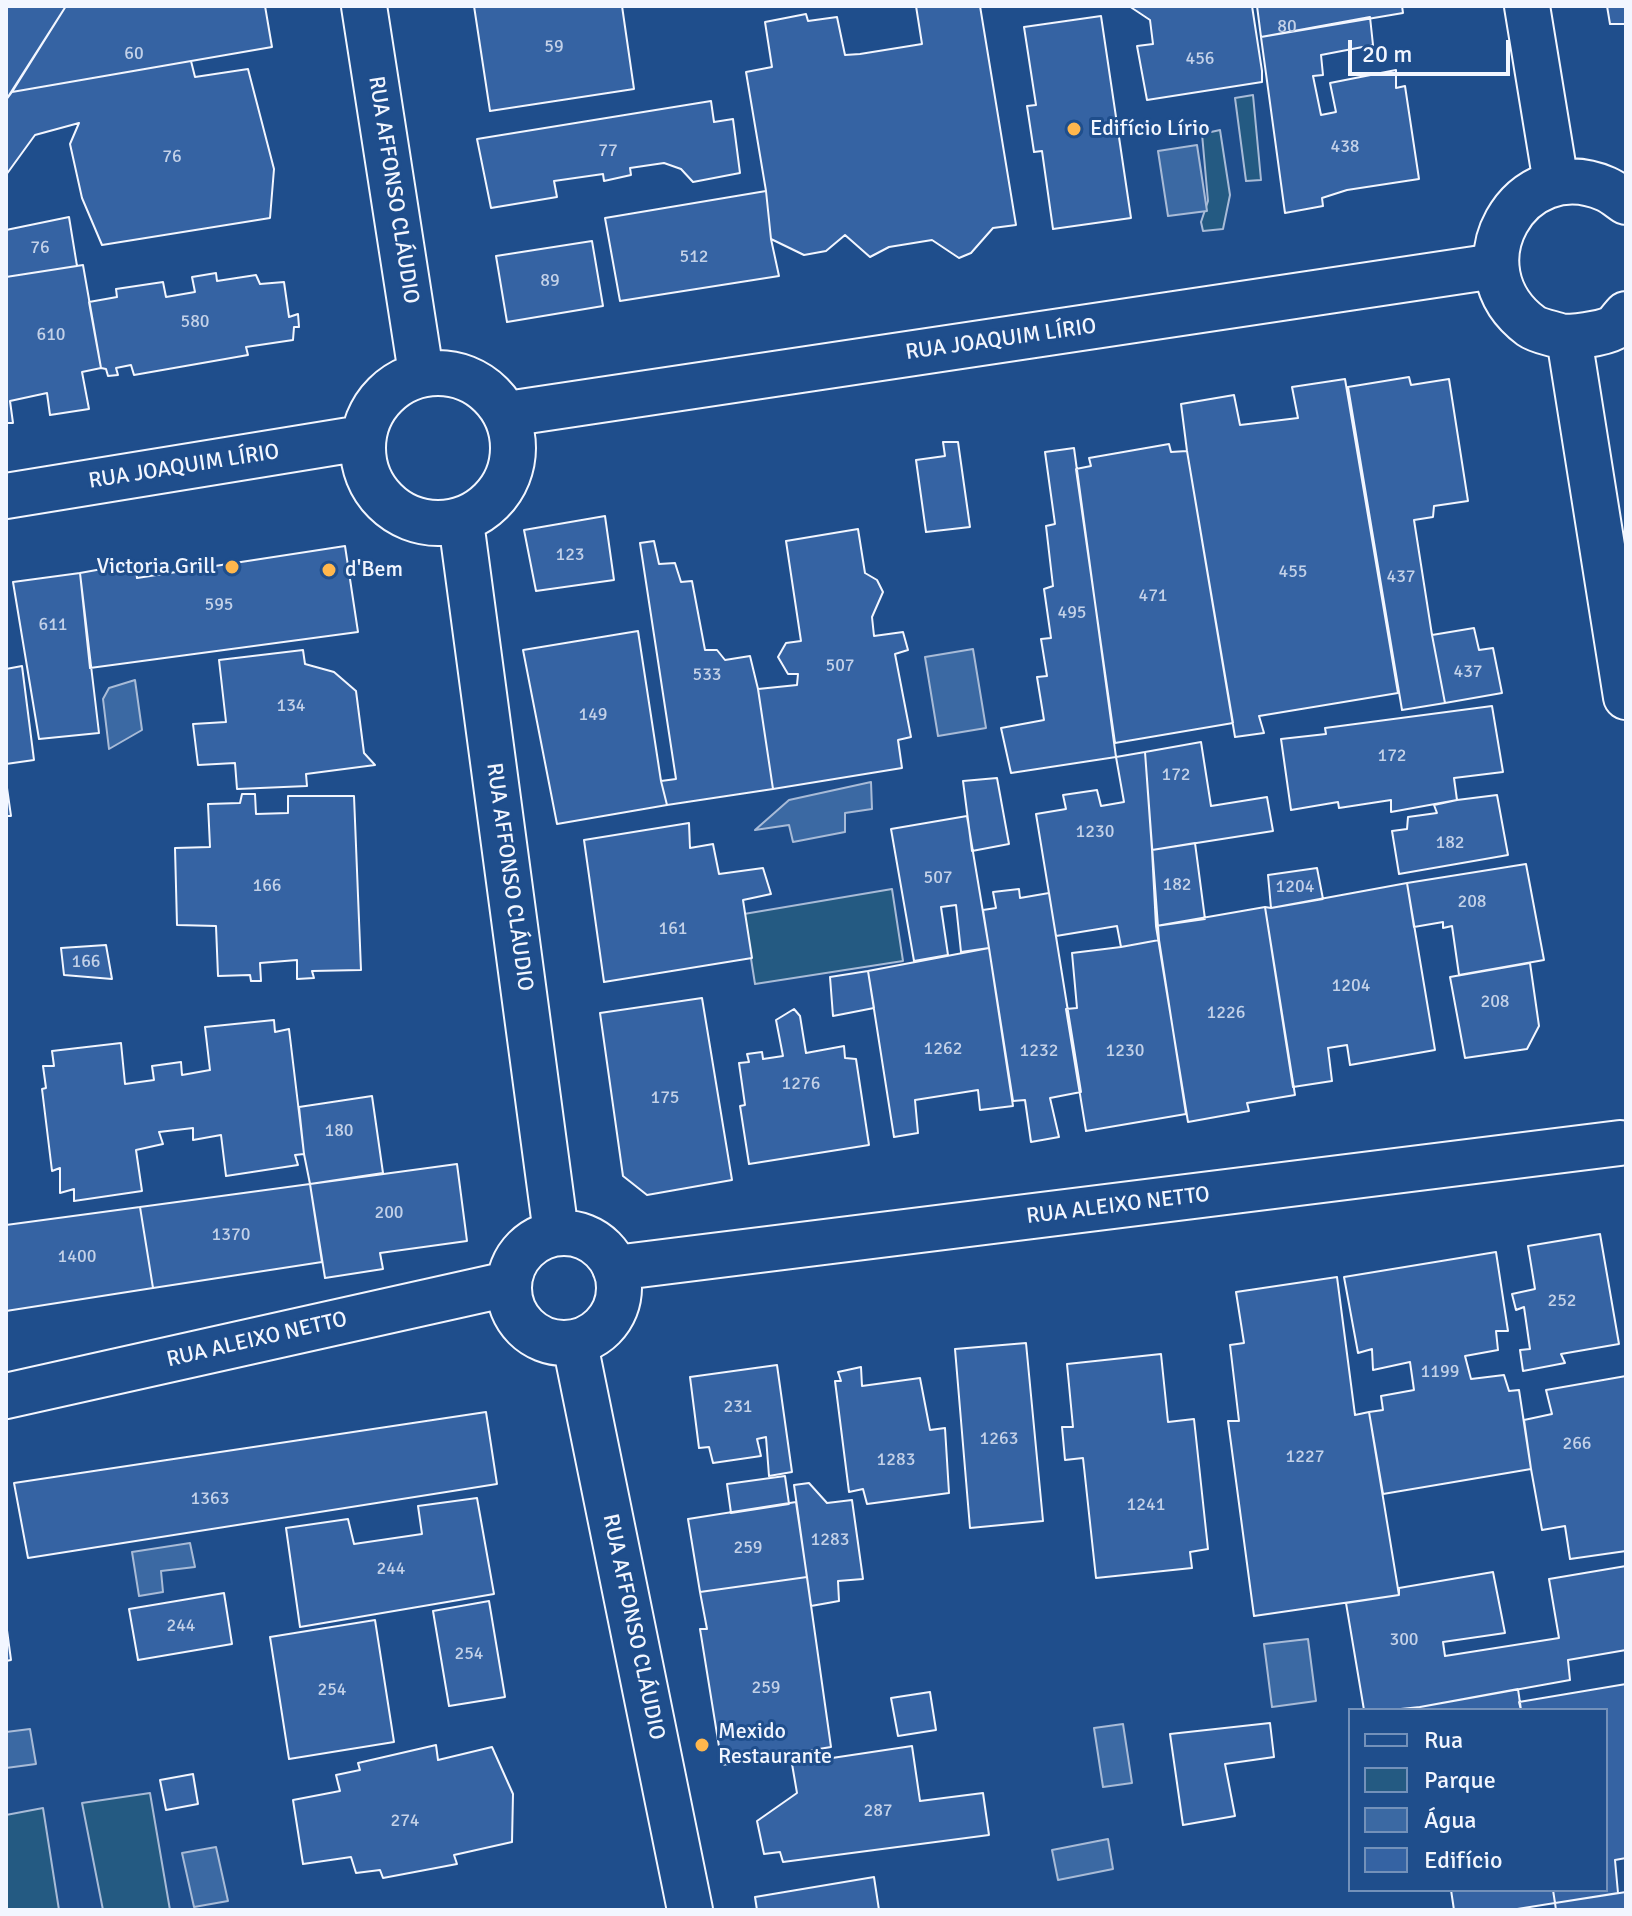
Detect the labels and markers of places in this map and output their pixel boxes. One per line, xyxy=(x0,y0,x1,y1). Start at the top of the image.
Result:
place label: Edifício Lírio xyxy=(1090,116,1210,142)
marker: Edifício Lírio xyxy=(1065,120,1083,138)
place label: Victoria Grill xyxy=(96,554,216,580)
place label: d'Bem xyxy=(345,557,403,583)
marker: Victoria Grill xyxy=(223,558,241,576)
marker: d'Bem xyxy=(320,561,338,579)
place label: Mexido Restaurante xyxy=(718,1719,832,1770)
marker: Mexido Restaurante xyxy=(693,1736,711,1754)

